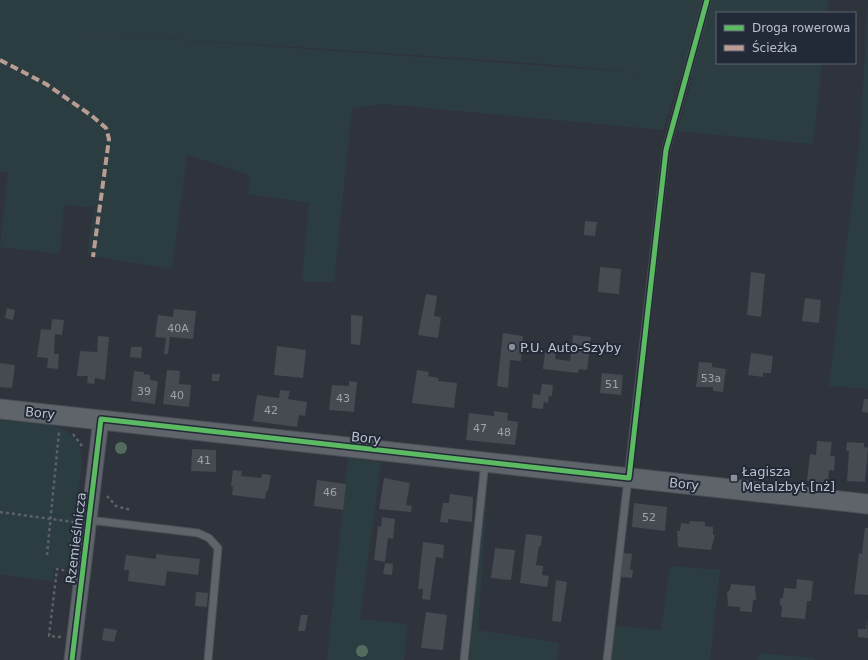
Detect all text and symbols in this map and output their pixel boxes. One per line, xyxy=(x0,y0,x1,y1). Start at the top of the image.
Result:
legend xyxy=(716,12,856,64)
text: Droga rowerowa xyxy=(752,21,850,35)
text: Ścieżka xyxy=(752,40,797,55)
house number: 40A xyxy=(167,322,189,335)
place label: P.U. Auto-Szyby xyxy=(520,340,622,355)
marker: P.U. Auto-Szyby xyxy=(507,342,517,352)
house number: 53a xyxy=(701,372,721,385)
house number: 51 xyxy=(605,378,619,391)
house number: 39 xyxy=(137,385,151,398)
house number: 40 xyxy=(170,389,184,402)
house number: 43 xyxy=(336,392,350,405)
street label: Bory xyxy=(24,404,56,422)
house number: 42 xyxy=(264,404,278,417)
house number: 47 xyxy=(473,422,487,435)
house number: 48 xyxy=(497,426,511,439)
street label: Bory xyxy=(350,429,382,447)
house number: 41 xyxy=(197,454,211,467)
place label: Łagisza Metalzbyt [nż] xyxy=(741,464,835,494)
marker: Łagisza Metalzbyt [nż] xyxy=(729,473,739,483)
street label: Bory xyxy=(668,475,700,493)
house number: 46 xyxy=(323,486,337,499)
street label: Rzemieślnicza xyxy=(63,491,89,585)
house number: 52 xyxy=(642,511,656,524)

